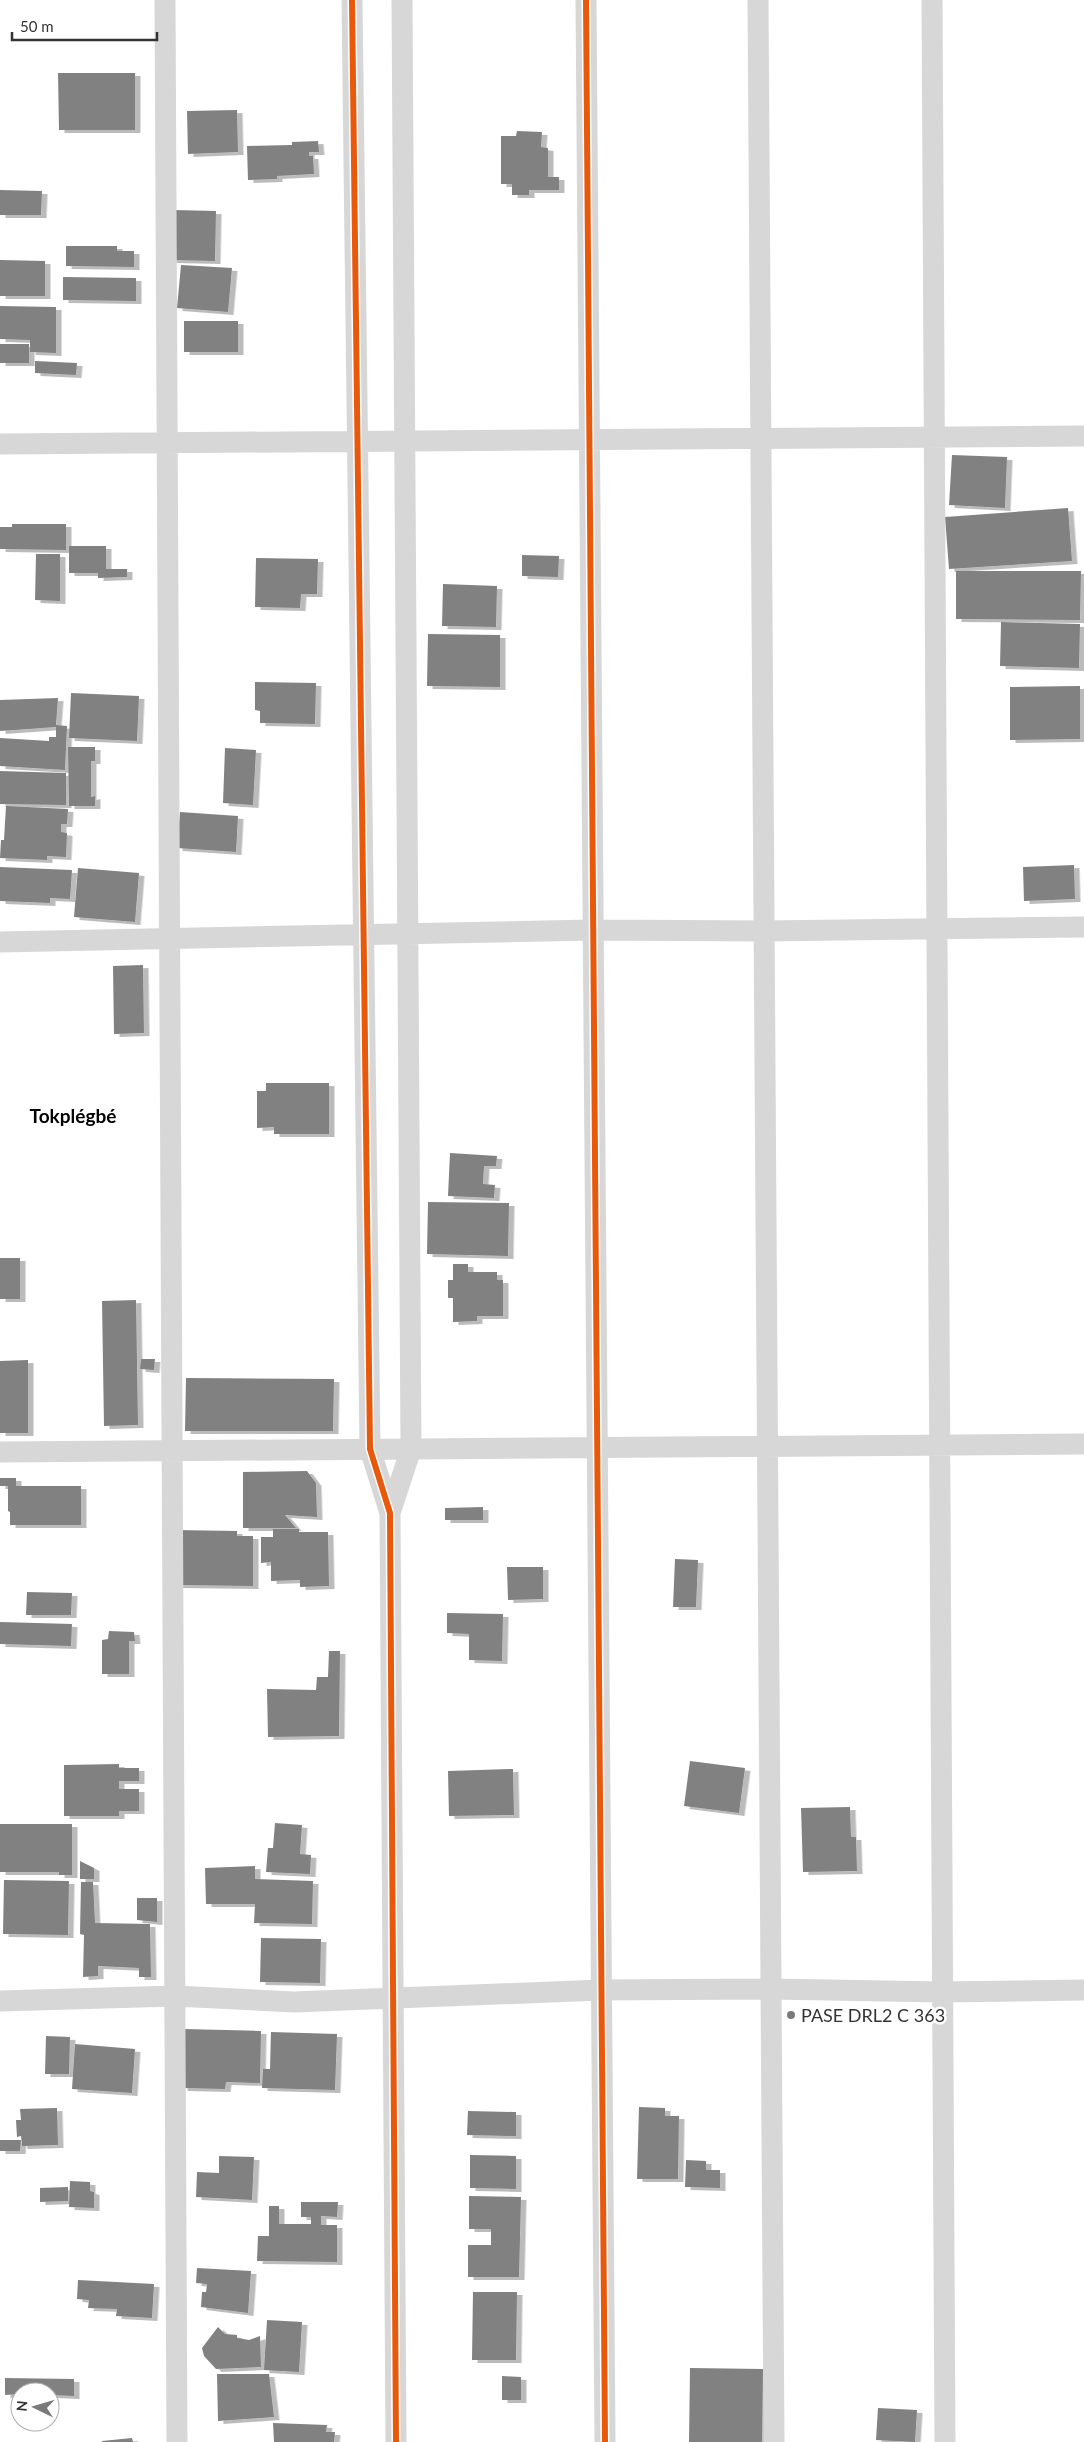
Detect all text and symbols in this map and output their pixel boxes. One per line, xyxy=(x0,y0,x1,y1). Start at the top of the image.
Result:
scale bar xyxy=(12,10,158,42)
text: 50 m xyxy=(20,17,54,35)
district label: Tokplégbé xyxy=(30,1104,116,1127)
place label: PASE DRL2 C 363 xyxy=(801,2004,945,2026)
marker: PASE DRL2 C 363 xyxy=(785,2009,797,2021)
north arrow xyxy=(10,2382,60,2432)
text: N xyxy=(13,2400,30,2412)

